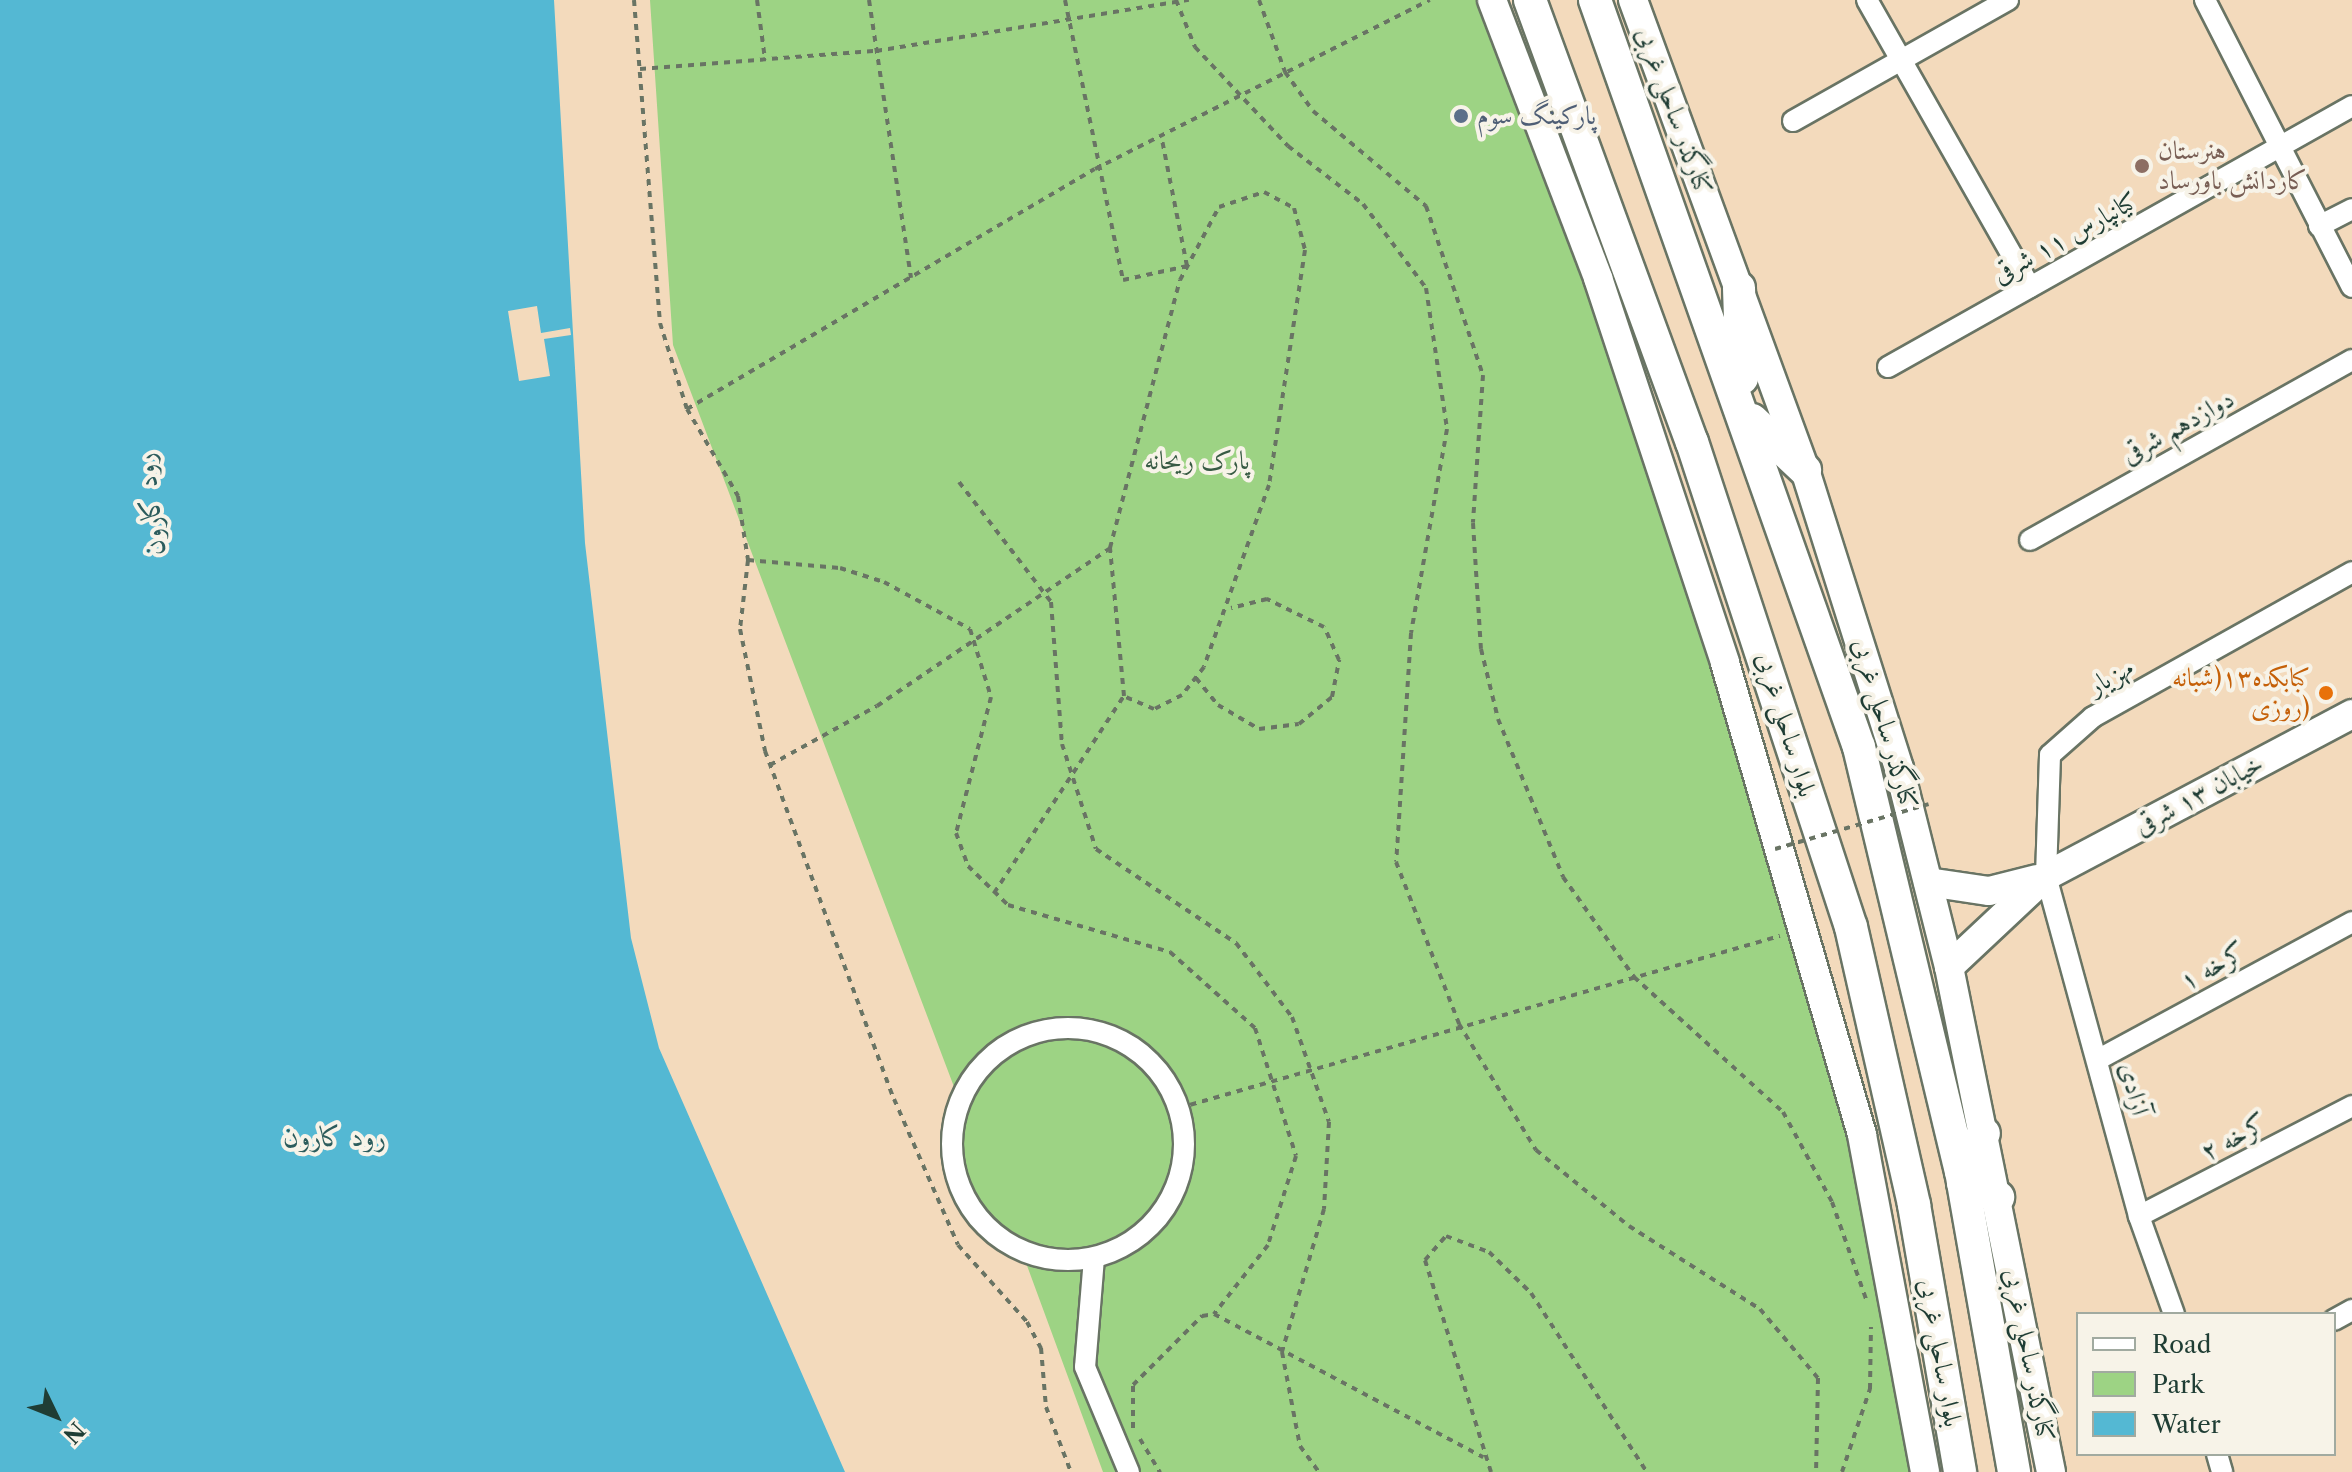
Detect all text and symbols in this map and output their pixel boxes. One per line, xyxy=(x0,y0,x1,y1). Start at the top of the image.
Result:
street label: کنارگذر ساحلی غربی xyxy=(1629,23,1719,199)
place label: پارکینگ سوم xyxy=(1477,100,1596,132)
marker: پارکینگ سوم xyxy=(1452,107,1470,125)
place label: هنرستان کاردانش باورساد xyxy=(2158,135,2308,196)
marker: هنرستان کاردانش باورساد xyxy=(2133,157,2151,175)
street label: کیانپارس ۱۱ شرقی xyxy=(1987,185,2143,291)
street label: دوازدهم شرقی xyxy=(2116,383,2240,471)
park label: پارک ریحانه xyxy=(1144,445,1250,477)
water label: رود کارون xyxy=(127,451,171,557)
street label: کنارگذر ساحلی غربی xyxy=(1846,635,1924,813)
street label: بلوار ساحلی غربی xyxy=(1749,649,1823,801)
street label: مهزیار xyxy=(2083,652,2139,702)
place label: کبابکده۱۳(شبانه روزی) xyxy=(2172,662,2310,724)
marker: کبابکده۱۳(شبانه روزی) xyxy=(2317,684,2335,702)
street label: خیابان ۱۳ شرقی xyxy=(2129,748,2269,842)
street label: کرخه ۱ xyxy=(2175,937,2251,997)
street label: آزادی xyxy=(2112,1059,2156,1119)
street label: کرخه ۲ xyxy=(2196,1108,2272,1168)
water label: رود کارون xyxy=(284,1119,386,1153)
street label: کنارگذر ساحلی غربی xyxy=(1997,1266,2061,1444)
street label: بلوار ساحلی غربی xyxy=(1912,1277,1968,1429)
legend xyxy=(2076,1312,2336,1456)
text: Road xyxy=(2152,1330,2211,1359)
text: Park xyxy=(2152,1370,2204,1399)
north arrow xyxy=(16,1376,96,1456)
text: Water xyxy=(2152,1410,2221,1439)
text: N xyxy=(58,1417,90,1449)

